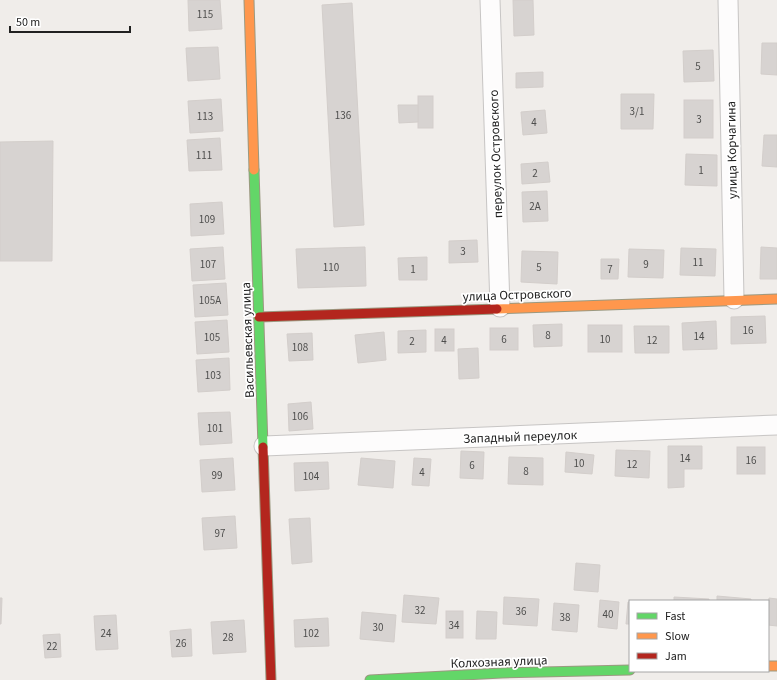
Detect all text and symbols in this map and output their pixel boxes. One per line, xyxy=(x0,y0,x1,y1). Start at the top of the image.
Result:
house number: 115 xyxy=(197,7,213,22)
scale bar xyxy=(10,8,130,34)
text: 50 m xyxy=(16,14,40,31)
house number: 5 xyxy=(695,59,701,74)
street label: переулок Островского xyxy=(485,89,507,219)
street label: улица Корчагина xyxy=(722,101,742,199)
house number: 3/1 xyxy=(630,104,644,119)
house number: 136 xyxy=(335,108,352,123)
house number: 113 xyxy=(197,109,213,124)
house number: 3 xyxy=(696,112,702,127)
house number: 4 xyxy=(531,115,537,130)
house number: 111 xyxy=(196,148,212,163)
house number: 1 xyxy=(698,163,704,178)
house number: 2 xyxy=(532,166,538,181)
house number: 2А xyxy=(529,199,541,214)
house number: 109 xyxy=(199,212,215,227)
house number: 3 xyxy=(460,244,466,259)
house number: 11 xyxy=(693,255,703,270)
house number: 107 xyxy=(200,257,216,272)
house number: 9 xyxy=(643,257,649,272)
house number: 110 xyxy=(323,260,339,275)
house number: 5 xyxy=(536,260,542,275)
house number: 1 xyxy=(410,262,416,277)
house number: 7 xyxy=(607,262,613,277)
street label: Васильевская улица xyxy=(237,282,259,398)
street label: улица Островского xyxy=(462,284,572,306)
house number: 105А xyxy=(199,293,221,308)
house number: 16 xyxy=(743,323,754,338)
house number: 8 xyxy=(545,328,551,343)
house number: 14 xyxy=(694,329,705,344)
house number: 105 xyxy=(204,330,220,345)
house number: 6 xyxy=(501,332,507,347)
house number: 10 xyxy=(600,332,610,347)
house number: 4 xyxy=(441,333,447,348)
house number: 12 xyxy=(647,333,657,348)
house number: 2 xyxy=(409,334,415,349)
house number: 108 xyxy=(292,340,309,355)
house number: 103 xyxy=(205,368,221,383)
house number: 106 xyxy=(292,409,309,424)
house number: 101 xyxy=(207,421,223,436)
street label: Западный переулок xyxy=(463,426,578,448)
house number: 14 xyxy=(680,451,691,466)
house number: 16 xyxy=(746,453,757,468)
house number: 10 xyxy=(574,456,584,471)
house number: 12 xyxy=(627,457,637,472)
house number: 6 xyxy=(469,458,475,473)
house number: 8 xyxy=(523,464,529,479)
house number: 4 xyxy=(419,465,425,480)
house number: 99 xyxy=(212,468,222,483)
house number: 104 xyxy=(303,469,320,484)
house number: 97 xyxy=(215,526,225,541)
legend xyxy=(629,600,769,672)
house number: 32 xyxy=(415,603,425,618)
house number: 36 xyxy=(516,604,527,619)
house number: 40 xyxy=(603,607,613,622)
text: Fast xyxy=(665,608,685,625)
house number: 38 xyxy=(560,610,571,625)
house number: 34 xyxy=(449,618,460,633)
house number: 30 xyxy=(373,620,383,635)
house number: 24 xyxy=(101,626,112,641)
house number: 102 xyxy=(303,626,319,641)
text: Slow xyxy=(665,628,690,645)
house number: 28 xyxy=(223,630,234,645)
house number: 26 xyxy=(176,636,187,651)
house number: 22 xyxy=(47,639,57,654)
text: Jam xyxy=(665,648,687,665)
street label: Колхозная улица xyxy=(450,651,548,673)

